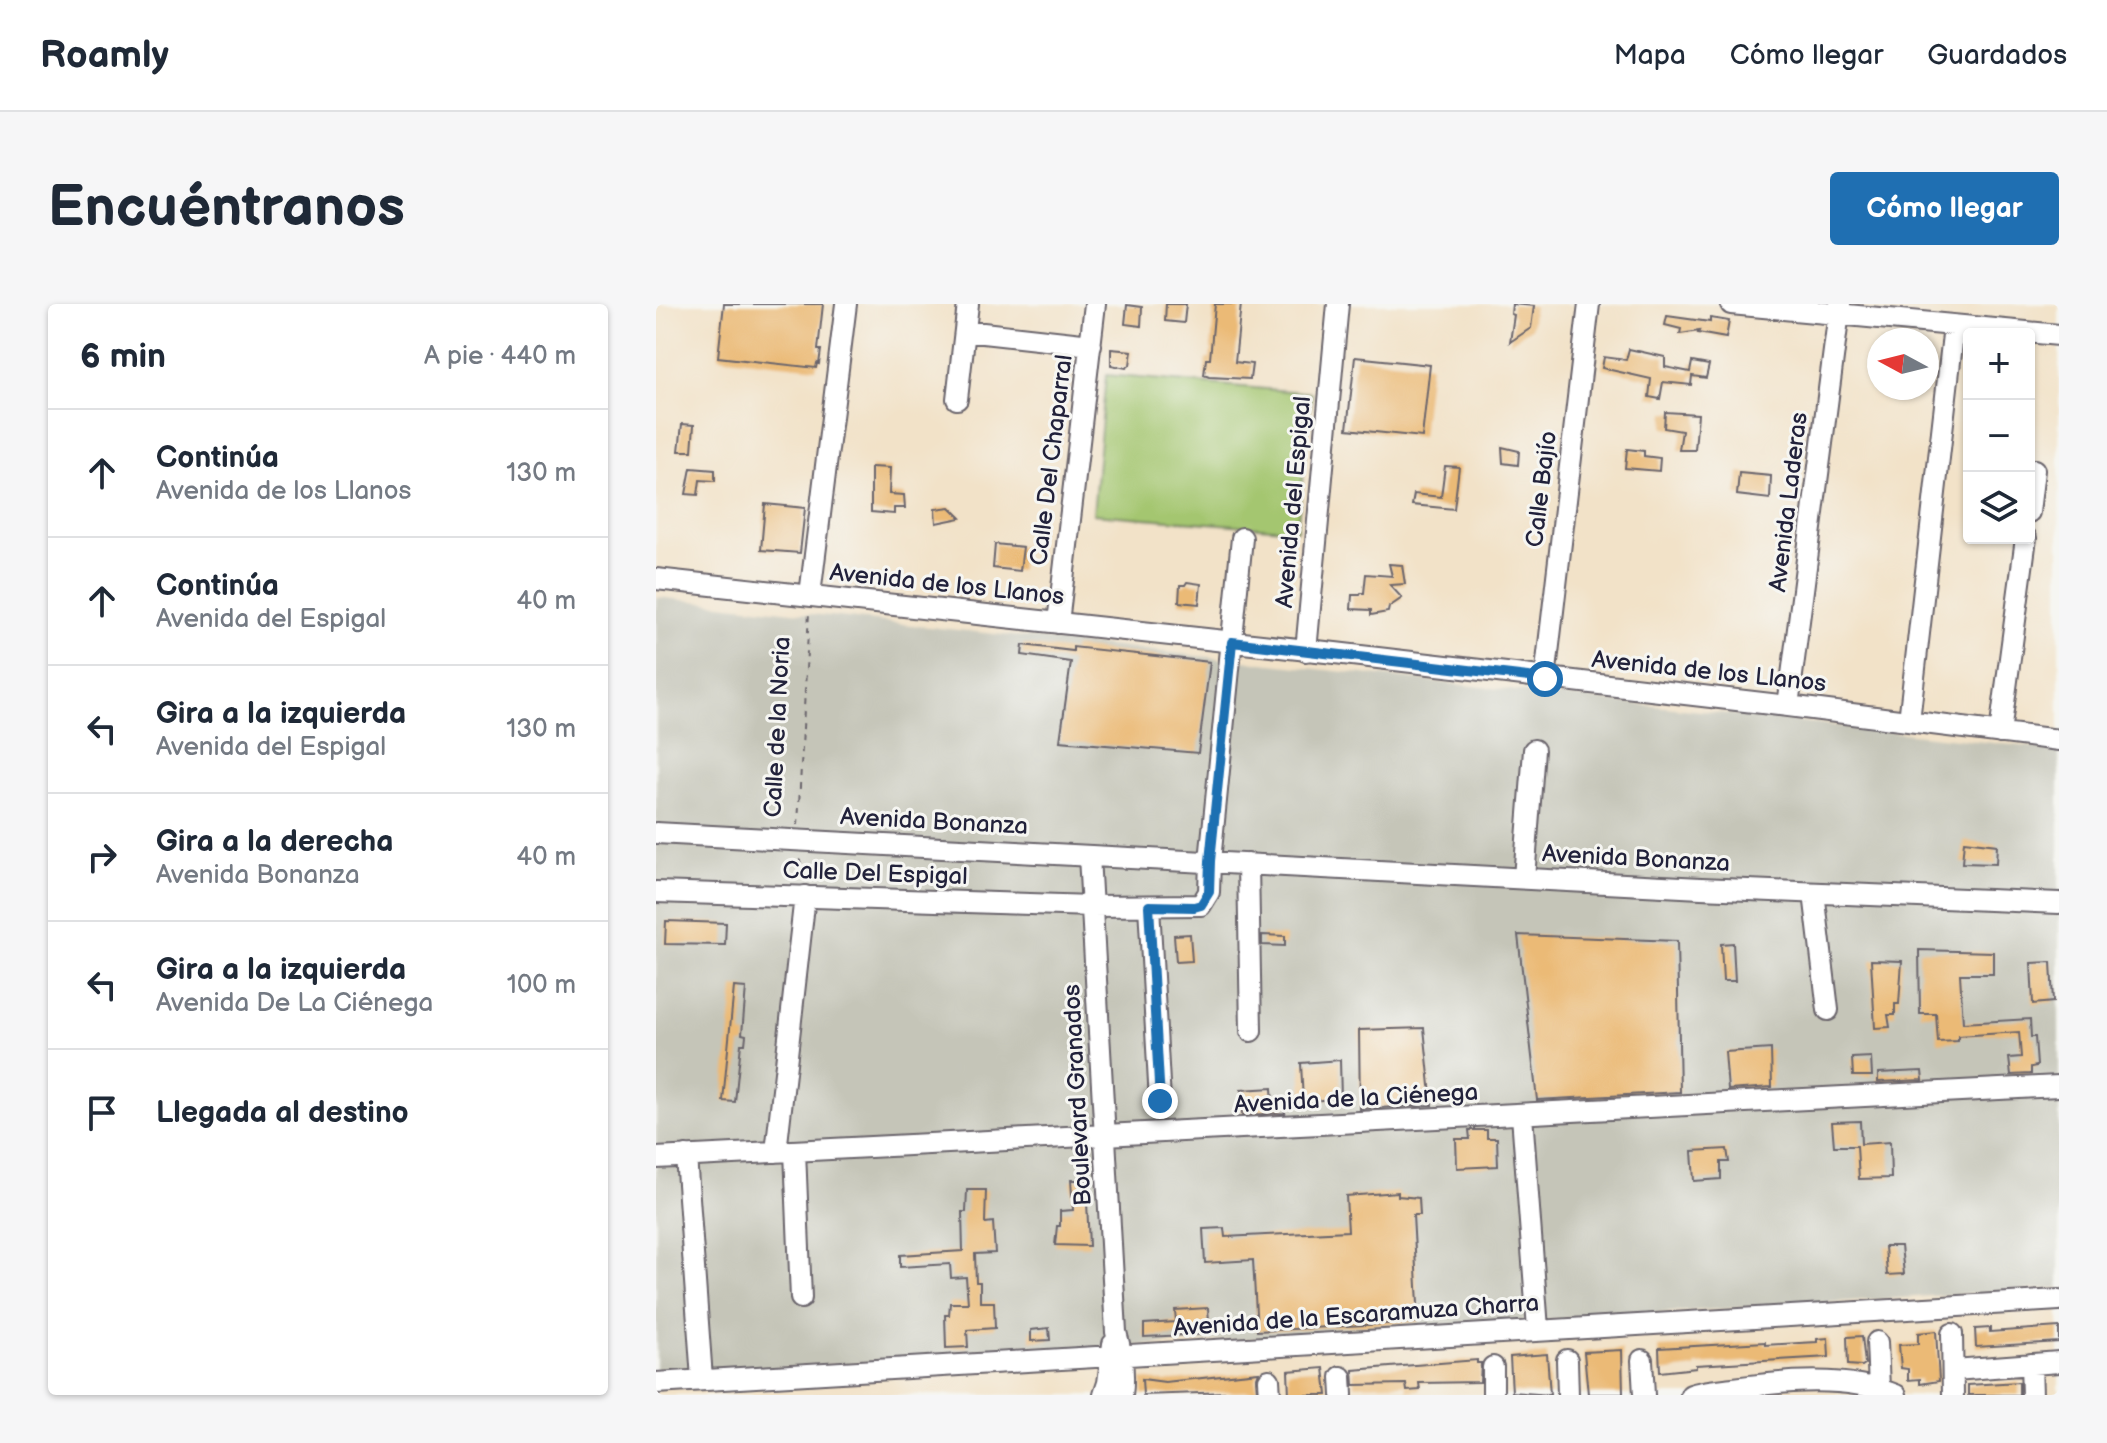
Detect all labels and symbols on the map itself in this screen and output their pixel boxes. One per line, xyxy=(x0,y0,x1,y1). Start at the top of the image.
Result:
north arrow xyxy=(1867,328,1939,400)
street label: Calle Del Chaparral xyxy=(1024,353,1079,567)
street label: Avenida del Espigal xyxy=(1270,395,1317,609)
street label: Avenida Laderas xyxy=(1763,410,1814,594)
street label: Calle Bajío xyxy=(1520,429,1563,549)
street label: Avenida de los Llanos xyxy=(828,558,1066,611)
street label: Calle de la Noria xyxy=(758,636,797,818)
street label: Avenida de los Llanos xyxy=(1590,645,1828,698)
route start xyxy=(1527,661,1563,697)
street label: Avenida Bonanza xyxy=(839,802,1029,841)
street label: Avenida Bonanza xyxy=(1541,839,1731,878)
street label: Calle Del Espigal xyxy=(782,856,968,891)
street label: Boulevard Granados xyxy=(1057,983,1098,1207)
street label: Avenida de la Ciénega xyxy=(1233,1078,1479,1119)
route end xyxy=(1142,1083,1178,1119)
street label: Avenida de la Escaramuza Charra xyxy=(1172,1288,1540,1343)

